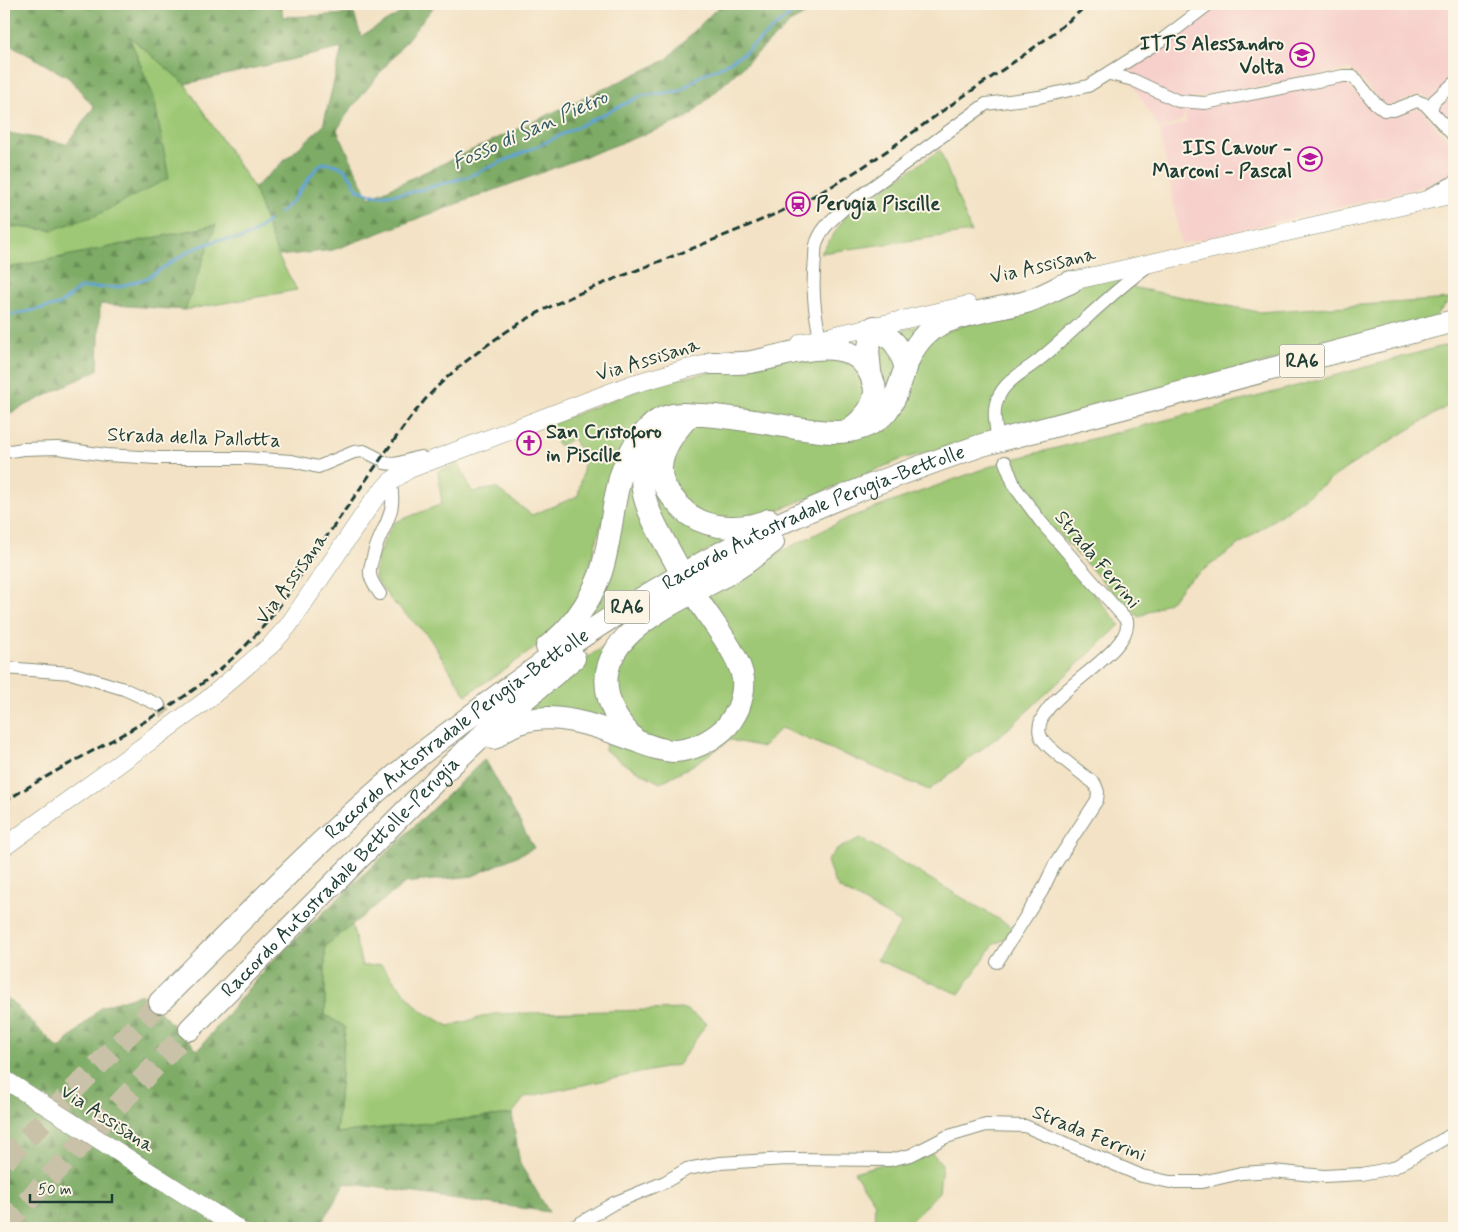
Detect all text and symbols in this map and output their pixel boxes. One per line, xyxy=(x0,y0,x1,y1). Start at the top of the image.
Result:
place label: ITTS Alessandro Volta xyxy=(1140,31,1284,81)
school or university icon: ITTS Alessandro Volta xyxy=(1289,42,1315,68)
water label: Fosso di San Pietro xyxy=(448,83,613,177)
place label: IIS Cavour - Marconi - Pascal xyxy=(1152,135,1292,185)
school or university icon: IIS Cavour - Marconi - Pascal xyxy=(1297,146,1323,172)
station icon: Perugia Piscille xyxy=(785,191,811,217)
place label: Perugia Piscille xyxy=(816,191,940,220)
street label: Via Assisana xyxy=(988,241,1099,291)
street label: Via Assisana xyxy=(593,331,704,389)
road number: RA6 xyxy=(1280,344,1324,378)
place label: San Cristoforo in Piscille xyxy=(546,419,662,469)
street label: Strada della Pallotta xyxy=(107,421,281,455)
church icon: San Cristoforo in Piscille xyxy=(516,430,542,456)
street label: Raccordo Autostradale Perugia-Bettolle xyxy=(657,438,969,597)
street label: Strada Ferrini xyxy=(1048,505,1146,615)
street label: Via Assisana xyxy=(249,527,335,630)
road number: RA6 xyxy=(604,590,650,624)
street label: Raccordo Autostradale Perugia-Bettolle xyxy=(319,622,594,846)
street label: Raccordo Autostradale Bettolle-Perugia xyxy=(215,750,466,1003)
street label: Via Assisana xyxy=(55,1078,160,1160)
street label: Strada Ferrini xyxy=(1028,1099,1150,1169)
scale bar xyxy=(30,1172,112,1204)
text: 50 m xyxy=(38,1180,72,1200)

